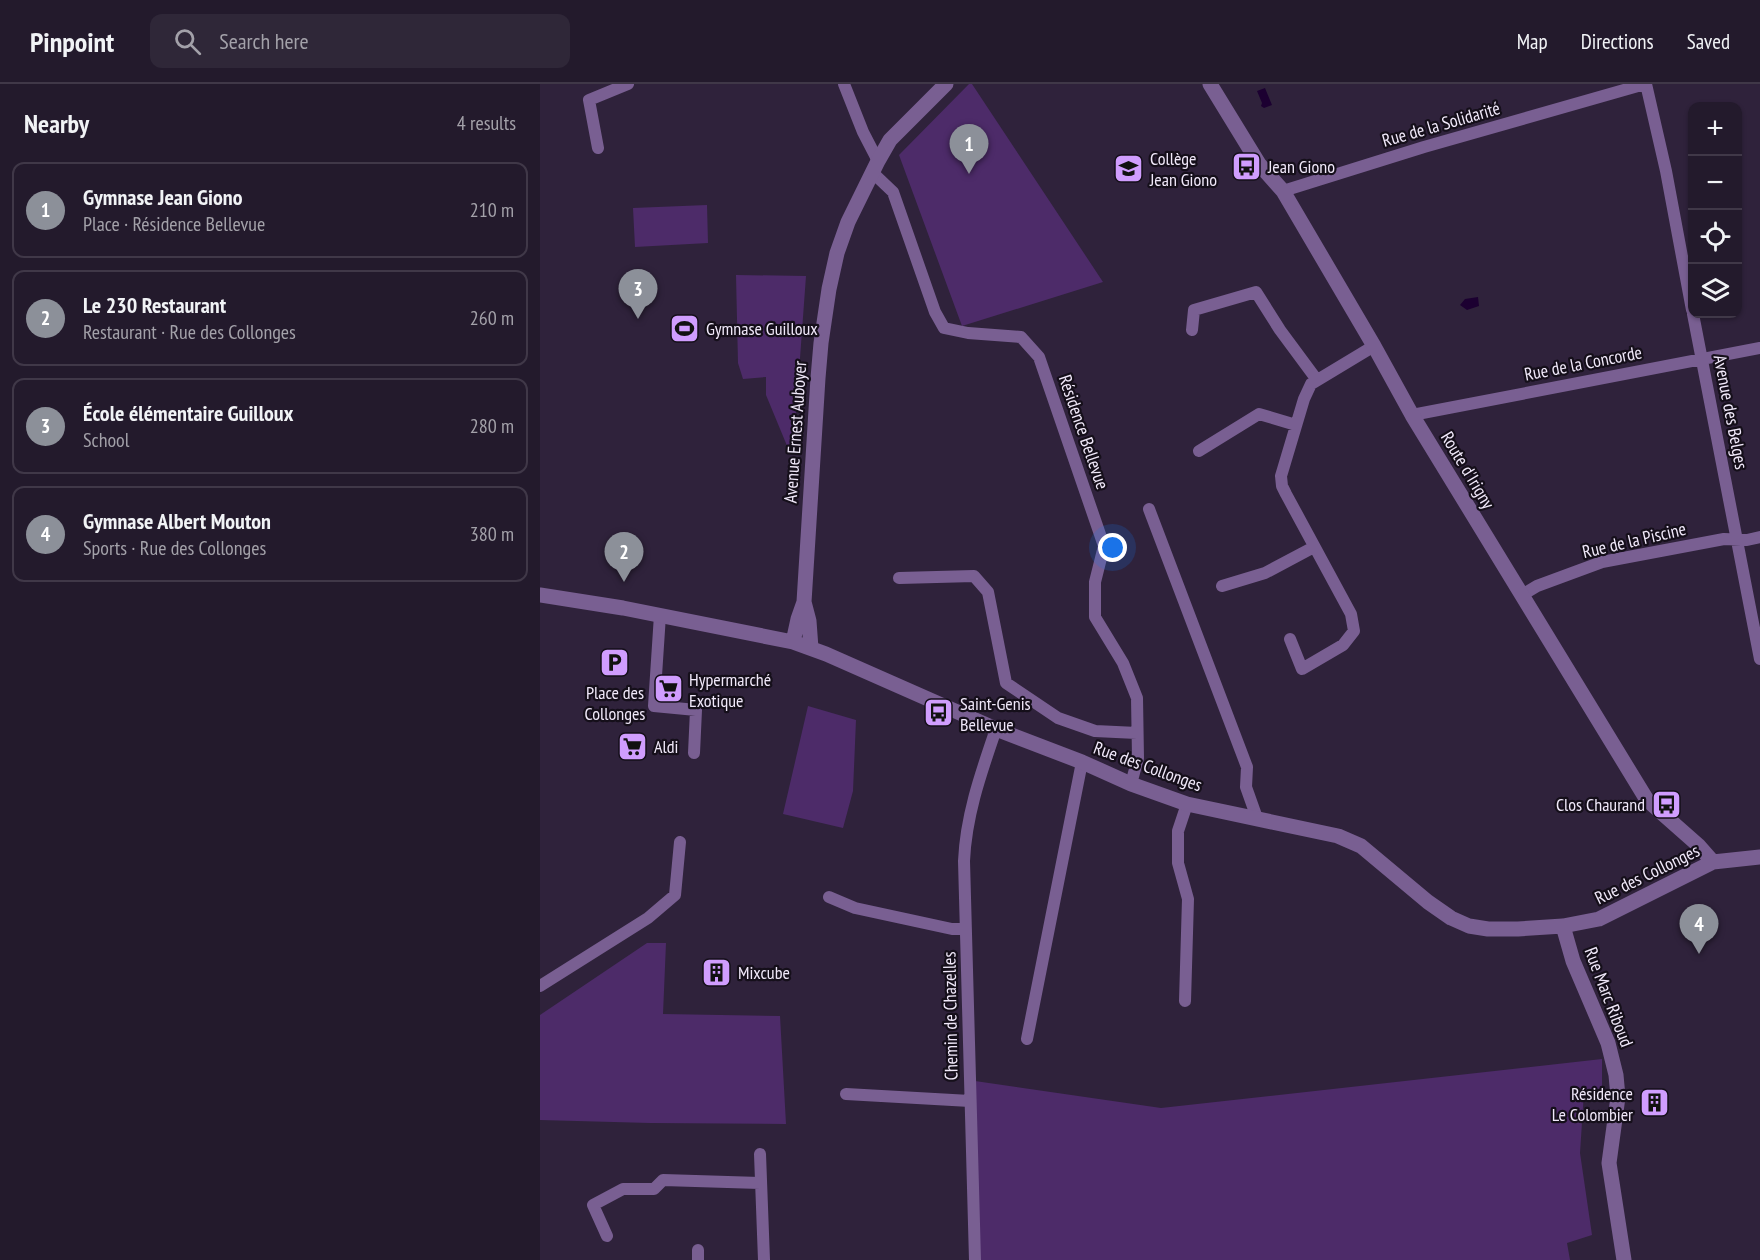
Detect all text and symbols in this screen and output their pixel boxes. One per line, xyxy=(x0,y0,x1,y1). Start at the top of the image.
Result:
search box xyxy=(150,14,570,68)
text: Pinpoint xyxy=(30,23,114,60)
icon: search xyxy=(171,25,204,58)
text: Search here xyxy=(219,27,309,55)
text: Map xyxy=(1517,28,1548,55)
text: Directions xyxy=(1581,28,1654,55)
text: Saved xyxy=(1687,28,1730,55)
street label: Rue de la Solidarité xyxy=(1379,96,1503,152)
map controls xyxy=(1688,102,1742,318)
button: + xyxy=(1688,102,1742,156)
text: Nearby xyxy=(24,107,89,140)
text: 4 results xyxy=(457,110,516,136)
pin: 1 xyxy=(950,124,988,174)
place label: Collège Jean Giono xyxy=(1149,147,1217,191)
bus stop icon: Jean Giono xyxy=(1231,150,1263,182)
school or university icon: Collège Jean Giono xyxy=(1113,152,1145,184)
place label: Jean Giono xyxy=(1267,155,1335,178)
button: − xyxy=(1688,156,1742,210)
text: Gymnase Jean Giono xyxy=(83,183,242,211)
text: 1 xyxy=(41,197,50,223)
text: 210 m xyxy=(470,197,514,223)
button: locate xyxy=(1688,210,1742,264)
text: Place · Résidence Bellevue xyxy=(83,211,265,237)
button: layers xyxy=(1688,264,1742,318)
pin: 3 xyxy=(618,270,658,319)
text: Le 230 Restaurant xyxy=(83,291,226,319)
text: 2 xyxy=(41,305,50,331)
text: 260 m xyxy=(470,305,514,331)
sports icon: Gymnase Guilloux xyxy=(669,312,701,344)
place label: Gymnase Guilloux xyxy=(706,317,818,340)
text: Restaurant · Rue des Collonges xyxy=(83,319,296,345)
street label: Rue de la Concorde xyxy=(1522,340,1644,386)
street label: Avenue des Belges xyxy=(1709,353,1753,471)
street label: Avenue Ernest Auboyer xyxy=(779,360,811,504)
street label: Résidence Bellevue xyxy=(1054,372,1114,492)
text: École élémentaire Guilloux xyxy=(83,399,293,427)
text: 3 xyxy=(41,413,50,439)
text: 280 m xyxy=(470,413,514,439)
text: School xyxy=(83,427,129,453)
street label: Route d'Irigny xyxy=(1436,427,1500,513)
text: Gymnase Albert Mouton xyxy=(83,507,271,535)
street label: Rue de la Piscine xyxy=(1580,517,1688,563)
text: 4 xyxy=(41,521,50,547)
text: 380 m xyxy=(470,521,514,547)
pin: 2 xyxy=(604,532,644,582)
your location xyxy=(1098,533,1127,562)
text: Sports · Rue des Collonges xyxy=(83,535,266,561)
parking icon: Place des Collonges xyxy=(599,647,631,679)
place label: Hypermarché Exotique xyxy=(689,668,771,712)
supermarket icon: Hypermarché Exotique xyxy=(652,673,684,705)
place label: Place des Collonges xyxy=(585,681,645,725)
place label: Saint-Genis Bellevue xyxy=(960,692,1031,736)
bus stop icon: Saint-Genis Bellevue xyxy=(923,697,955,729)
supermarket icon: Aldi xyxy=(617,730,649,762)
place label: Aldi xyxy=(654,735,678,758)
street label: Rue des Collonges xyxy=(1091,736,1205,796)
bus stop icon: Clos Chaurand xyxy=(1650,788,1682,820)
place label: Clos Chaurand xyxy=(1556,793,1645,816)
street label: Rue des Collonges xyxy=(1591,839,1703,909)
pin: 4 xyxy=(1680,904,1718,954)
street label: Rue Marc Riboud xyxy=(1579,944,1639,1050)
street label: Chemin de Chazelles xyxy=(937,951,963,1081)
building icon: Mixcube xyxy=(701,956,733,988)
place label: Mixcube xyxy=(738,961,790,984)
place label: Résidence Le Colombier xyxy=(1552,1082,1633,1126)
building icon: Résidence Le Colombier xyxy=(1638,1087,1670,1119)

